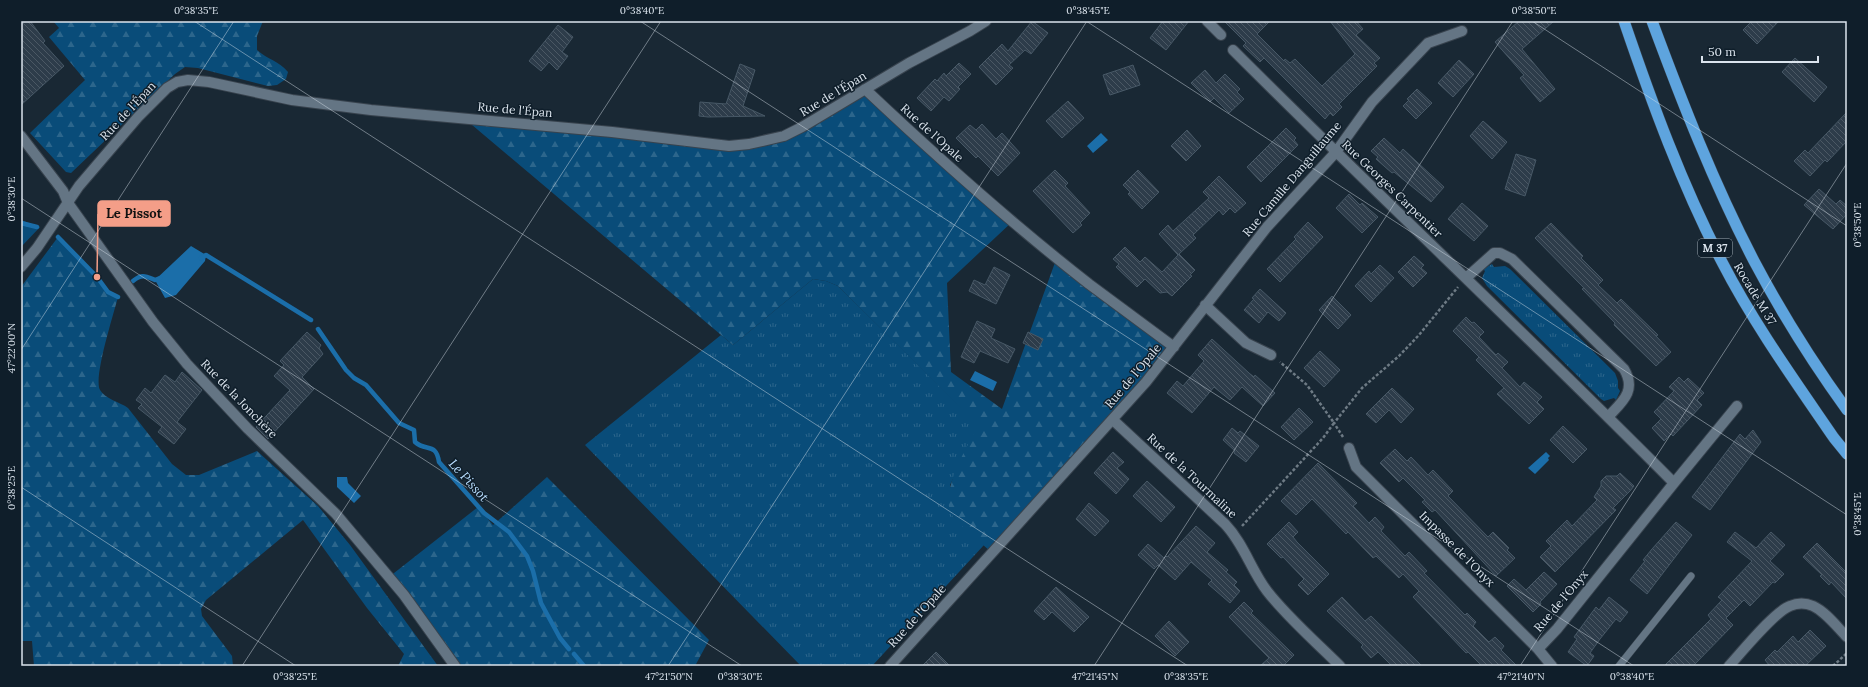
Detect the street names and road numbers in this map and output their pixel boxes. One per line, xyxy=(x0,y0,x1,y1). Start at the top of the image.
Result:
street label: Rue de l'Épan xyxy=(797,68,869,119)
street label: Rue de l'Épan xyxy=(97,78,159,143)
street label: Rue de l'Épan xyxy=(477,99,553,120)
street label: Rue de l'Opale xyxy=(898,100,967,165)
street label: Rue Camille Danguillaume xyxy=(1239,118,1345,239)
street label: Rue Georges Carpentier xyxy=(1339,137,1446,241)
road number: M 37 xyxy=(1698,239,1732,257)
street label: Rocade M 37 xyxy=(1731,260,1780,328)
street label: Rue de l'Opale xyxy=(1101,340,1164,411)
street label: Rue de la Jonchère xyxy=(198,356,281,442)
street label: Rue de la Tourmaline xyxy=(1144,430,1241,522)
street label: Impasse de l'Onyx xyxy=(1416,508,1499,590)
street label: Rue de l'Onyx xyxy=(1530,566,1591,635)
street label: Rue de l'Opale xyxy=(884,581,949,650)

